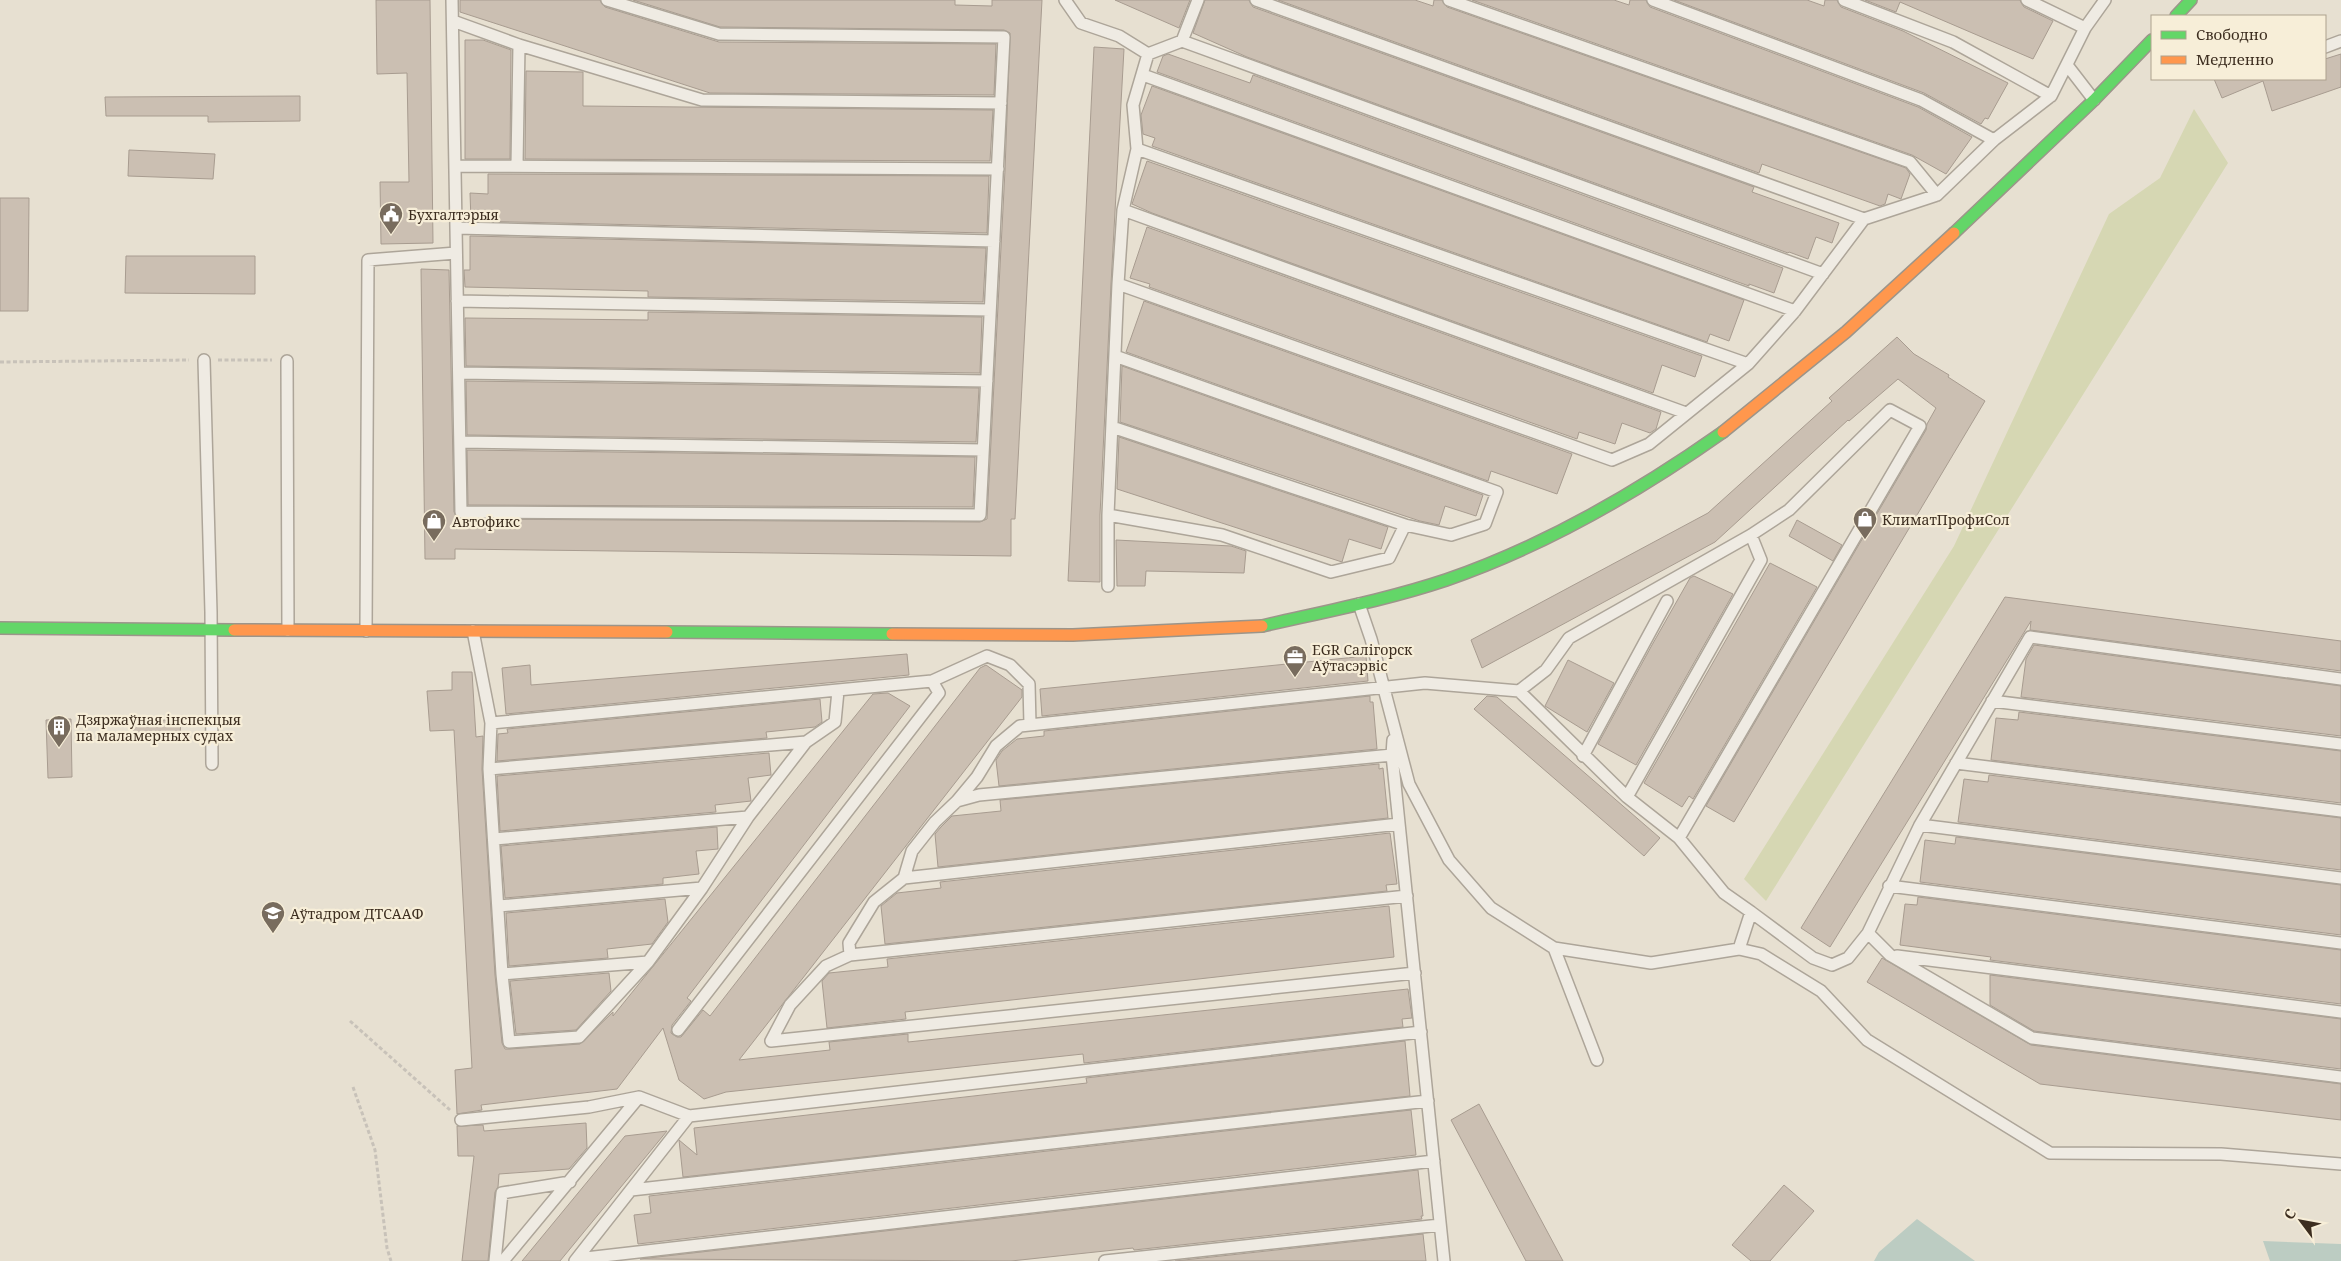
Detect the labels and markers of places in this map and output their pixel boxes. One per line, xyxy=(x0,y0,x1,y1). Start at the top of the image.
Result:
public building icon: Бухгалтэрыя xyxy=(378,201,404,235)
place label: Бухгалтэрыя xyxy=(408,205,499,224)
shop icon: КлиматПрофиСол xyxy=(1852,506,1878,540)
shop icon: Автофикс xyxy=(421,508,447,542)
place label: КлиматПрофиСол xyxy=(1882,510,2010,529)
place label: Автофикс xyxy=(452,512,520,531)
place label: EGR Салігорск Аўтасэрвіс xyxy=(1312,640,1413,675)
office icon: EGR Салігорск Аўтасэрвіс xyxy=(1282,644,1308,678)
place label: Дзяржаўная інспекцыя па маламерных судах xyxy=(76,710,241,745)
building icon: Дзяржаўная інспекцыя па маламерных судах xyxy=(46,714,72,748)
school or university icon: Аўтадром ДТСААФ xyxy=(260,900,286,934)
place label: Аўтадром ДТСААФ xyxy=(290,904,424,923)

